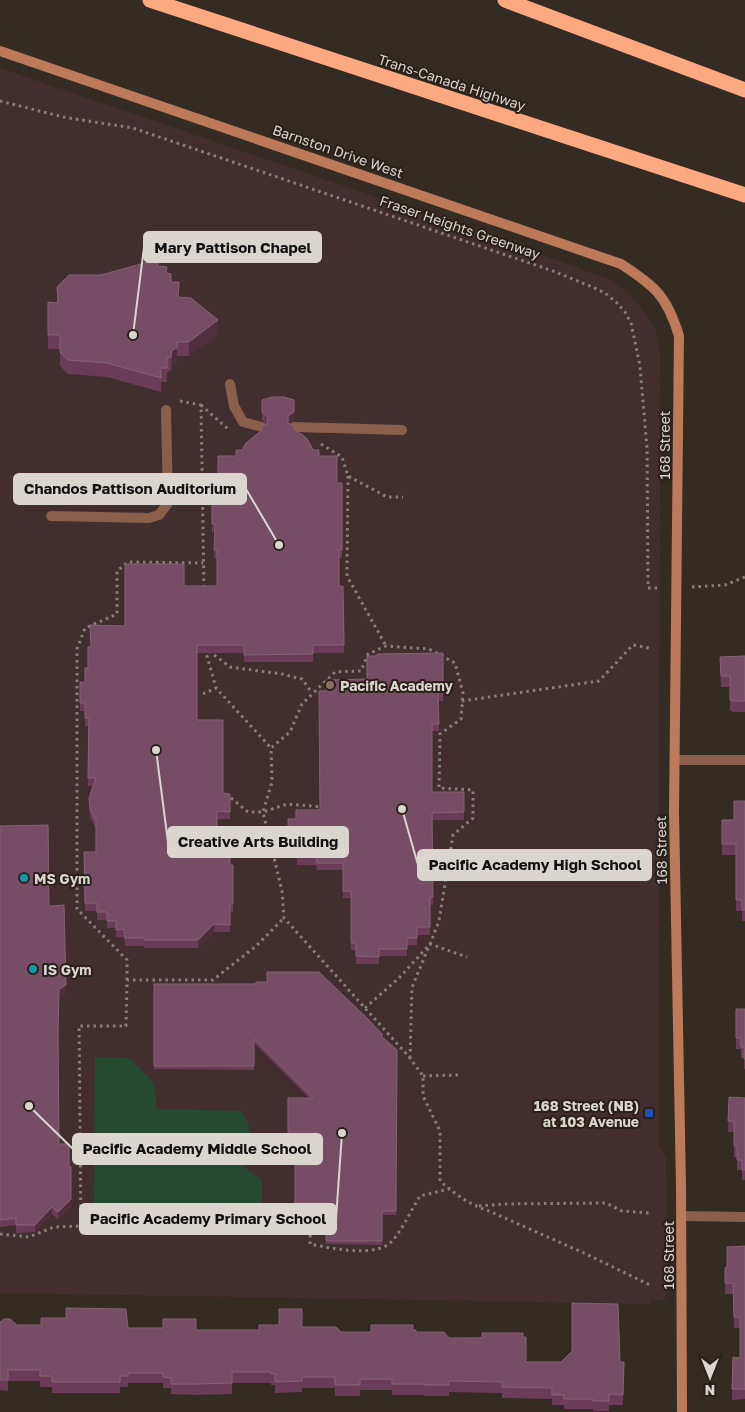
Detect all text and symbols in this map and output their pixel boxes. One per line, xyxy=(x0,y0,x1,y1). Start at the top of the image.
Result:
street label: Trans-Canada Highway xyxy=(376,50,528,114)
street label: Barnston Drive West xyxy=(270,121,406,181)
street label: Fraser Heights Greenway xyxy=(378,192,543,263)
callout: Mary Pattison Chapel xyxy=(144,232,321,262)
text: Mary Pattison Chapel xyxy=(154,238,312,256)
street label: 168 Street xyxy=(656,411,673,479)
callout: Chandos Pattison Auditorium xyxy=(14,474,246,504)
text: Chandos Pattison Auditorium xyxy=(24,479,236,497)
place label: Pacific Academy xyxy=(340,677,454,694)
marker: Pacific Academy xyxy=(324,679,336,691)
street label: 168 Street xyxy=(652,815,670,885)
callout: Creative Arts Building xyxy=(168,827,348,857)
text: Creative Arts Building xyxy=(178,832,338,850)
callout: Pacific Academy High School xyxy=(418,850,651,880)
text: Pacific Academy High School xyxy=(428,855,642,873)
place label: MS Gym xyxy=(34,870,90,887)
marker: MS Gym xyxy=(18,872,30,884)
place label: IS Gym xyxy=(43,961,92,978)
marker: IS Gym xyxy=(27,963,39,975)
place label: 168 Street (NB) at 103 Avenue xyxy=(534,1097,639,1130)
marker: 168 Street (NB) at 103 Avenue xyxy=(643,1107,655,1119)
callout: Pacific Academy Middle School xyxy=(73,1134,322,1164)
text: Pacific Academy Middle School xyxy=(83,1139,312,1157)
callout: Pacific Academy Primary School xyxy=(80,1204,336,1234)
text: Pacific Academy Primary School xyxy=(90,1209,326,1227)
street label: 168 Street xyxy=(660,1221,677,1289)
north arrow xyxy=(685,1352,735,1402)
text: N xyxy=(705,1382,715,1399)

